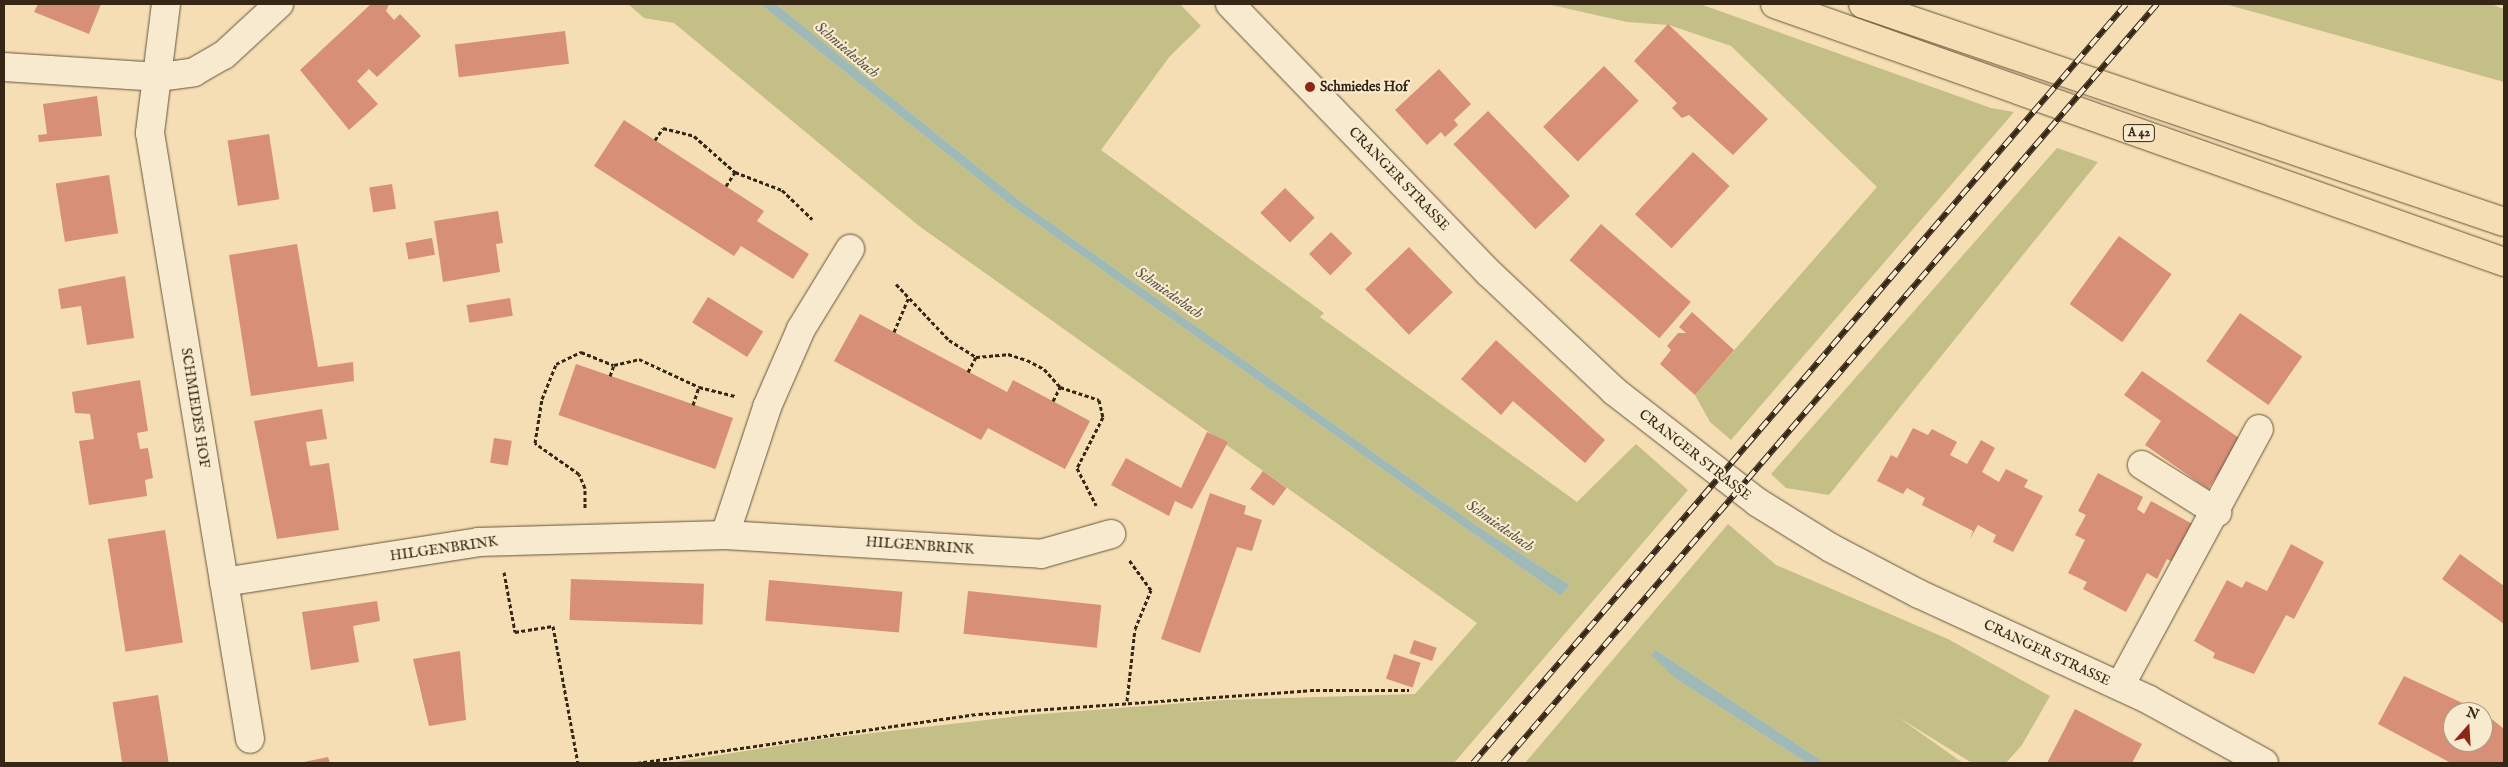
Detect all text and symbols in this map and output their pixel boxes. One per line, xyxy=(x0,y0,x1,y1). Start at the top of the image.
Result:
water label: Schmiedesbach xyxy=(811,18,883,82)
place label: Schmiedes Hof xyxy=(1320,79,1408,95)
marker: Schmiedes Hof xyxy=(1304,81,1316,93)
street label: CRANGER STRASSE xyxy=(1345,124,1453,234)
road number: A 42 xyxy=(2123,124,2155,142)
water label: Schmiedesbach xyxy=(1132,263,1206,323)
street label: SCHMIEDES HOF xyxy=(177,347,213,469)
street label: CRANGER STRASSE xyxy=(1635,406,1755,504)
water label: Schmiedesbach xyxy=(1463,496,1537,556)
street label: HILGENBRINK xyxy=(389,533,499,565)
street label: HILGENBRINK xyxy=(865,534,975,558)
street label: CRANGER STRASSE xyxy=(1981,616,2113,690)
north arrow xyxy=(2443,702,2493,752)
text: N xyxy=(2464,703,2481,724)

